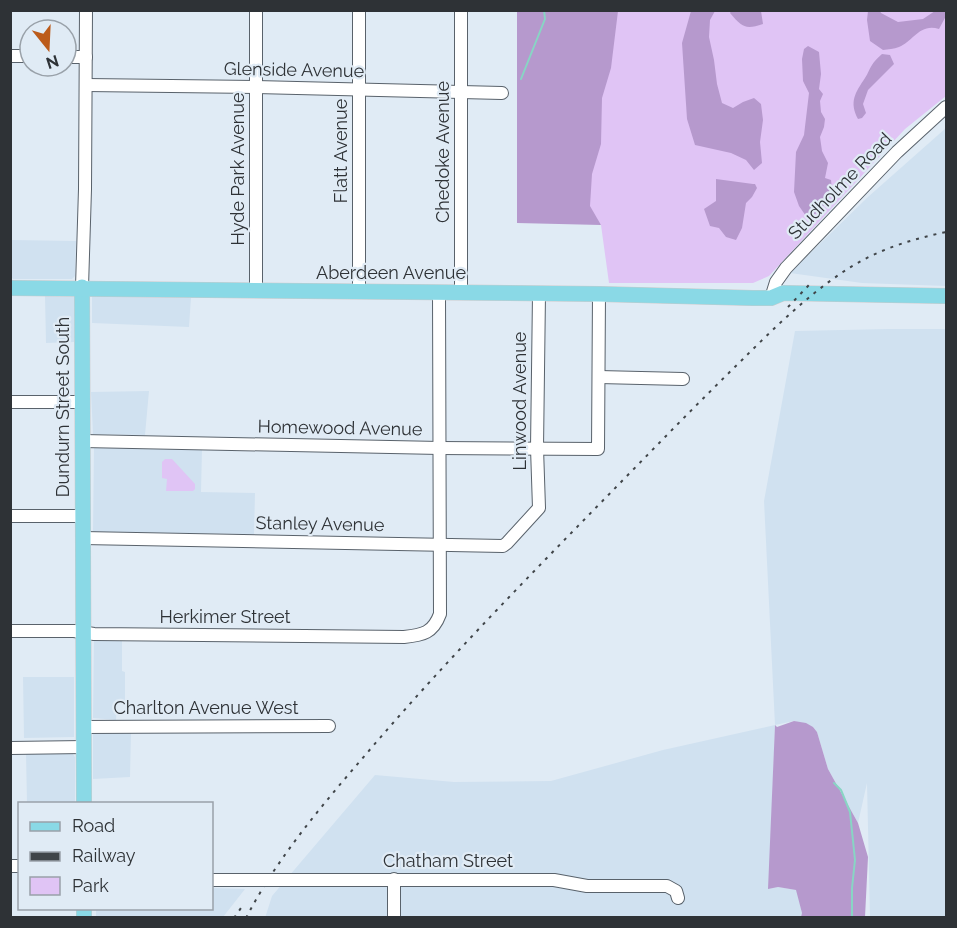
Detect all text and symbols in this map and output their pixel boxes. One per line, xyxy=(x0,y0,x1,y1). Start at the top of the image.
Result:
north arrow xyxy=(18,18,78,78)
text: N xyxy=(44,51,61,73)
street label: Glenside Avenue xyxy=(224,58,365,81)
street label: Chedoke Avenue xyxy=(432,81,453,223)
street label: Hyde Park Avenue xyxy=(227,92,248,246)
street label: Flatt Avenue xyxy=(330,98,351,203)
street label: Studholme Road xyxy=(784,128,896,243)
street label: Aberdeen Avenue xyxy=(316,262,466,283)
street label: Dundurn Street South xyxy=(52,317,73,497)
street label: Linwood Avenue xyxy=(509,331,530,470)
street label: Homewood Avenue xyxy=(257,416,423,439)
street label: Stanley Avenue xyxy=(255,512,385,535)
street label: Herkimer Street xyxy=(160,606,290,627)
street label: Charlton Avenue West xyxy=(113,697,299,718)
legend xyxy=(18,802,213,910)
text: Road xyxy=(72,815,115,836)
text: Railway xyxy=(72,845,136,866)
street label: Chatham Street xyxy=(383,850,513,871)
text: Park xyxy=(72,875,109,896)

